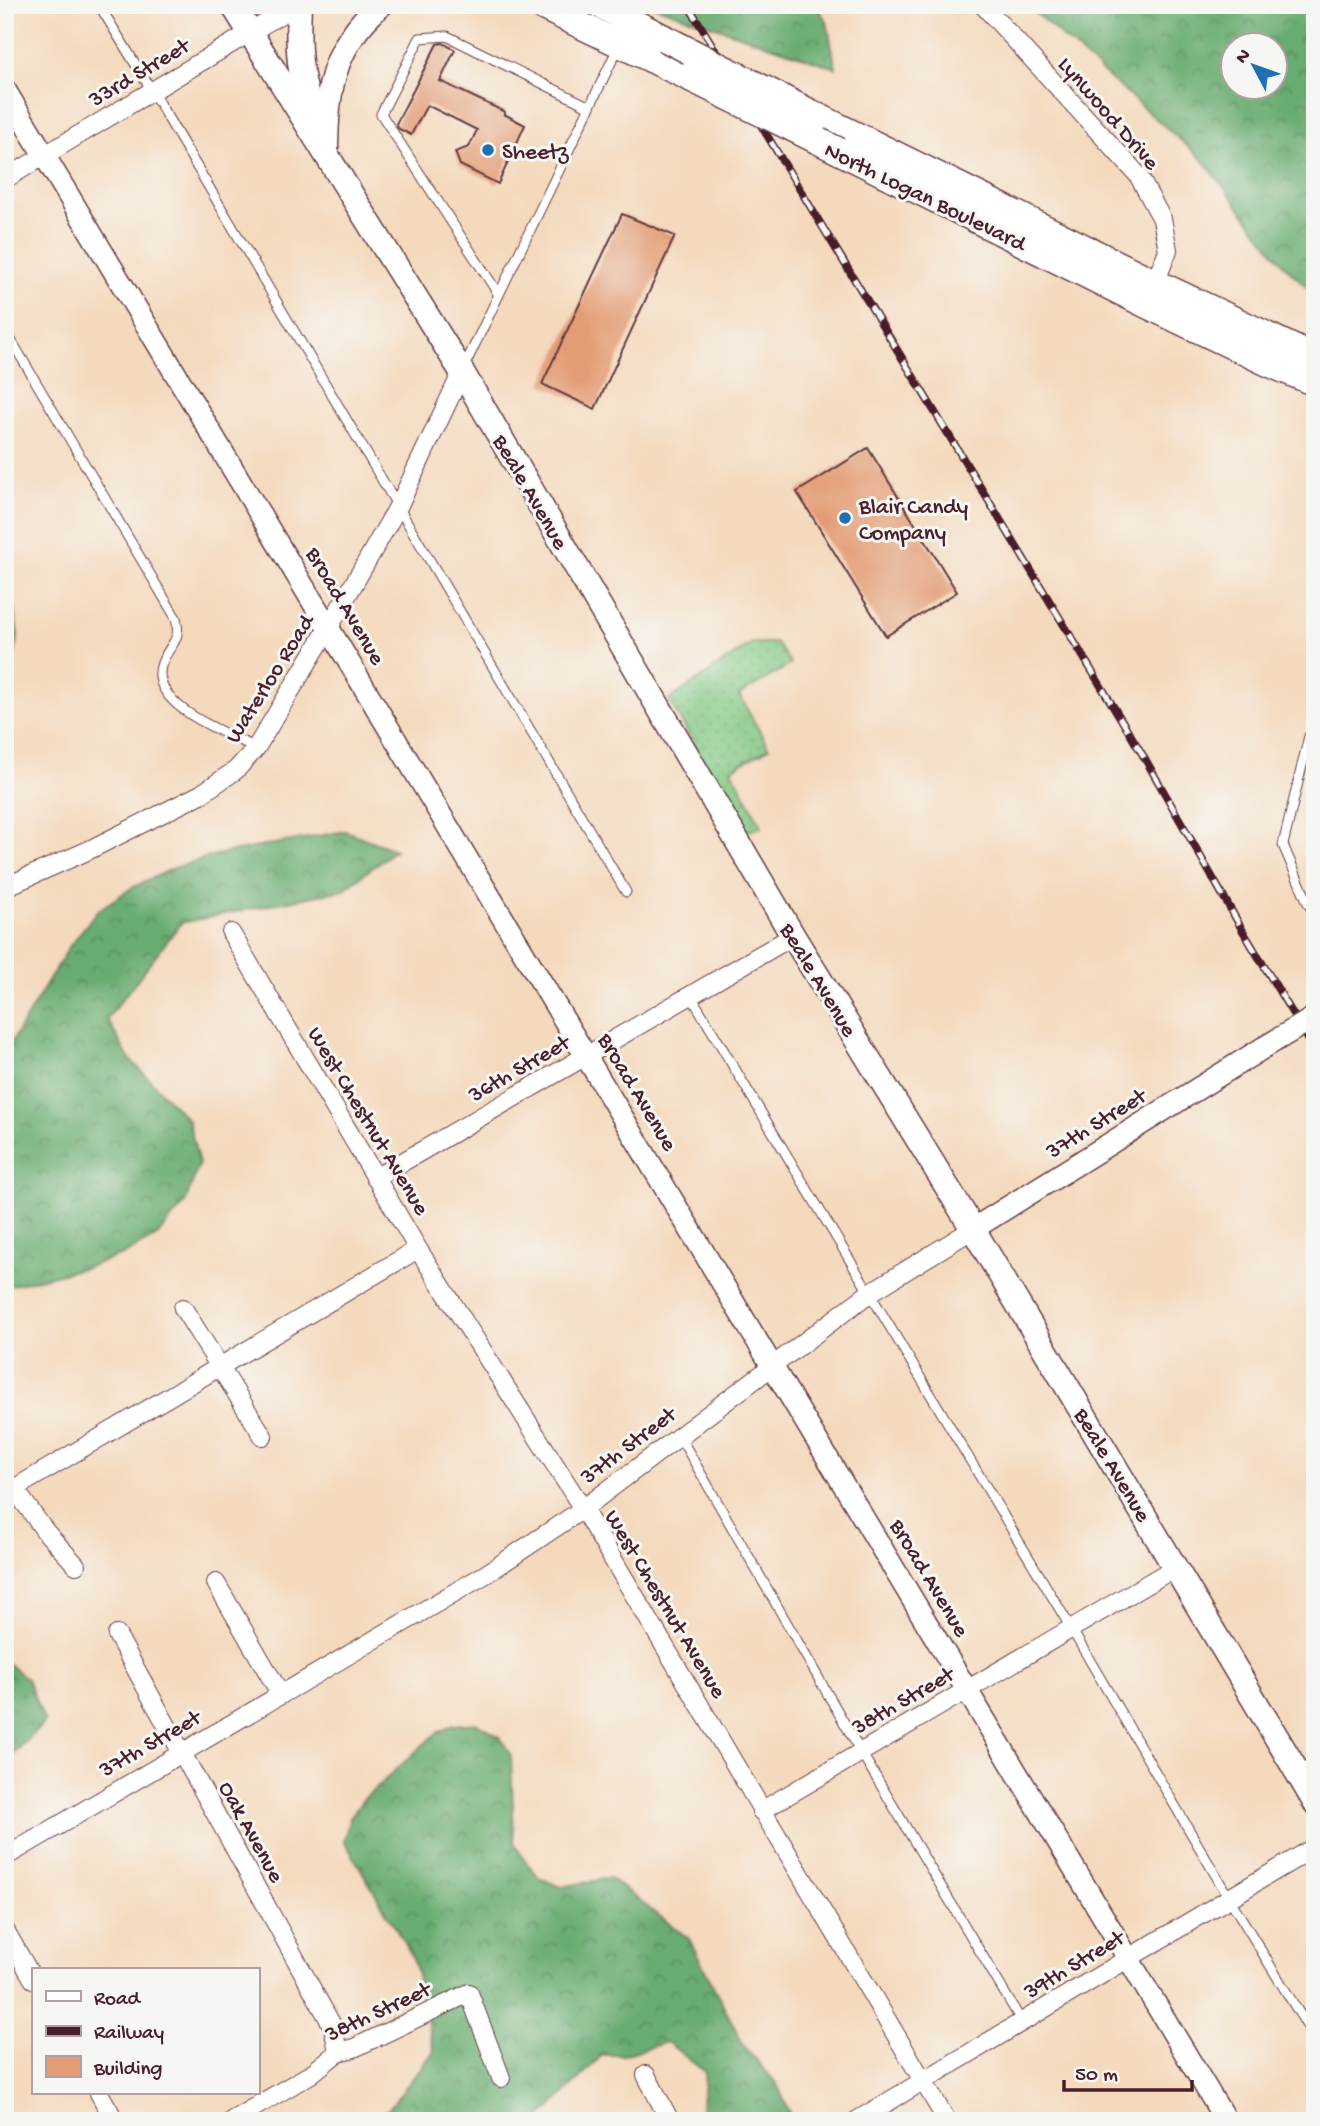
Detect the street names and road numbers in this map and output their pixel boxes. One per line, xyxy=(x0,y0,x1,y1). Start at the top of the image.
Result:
street label: 33rd Street xyxy=(84,33,196,115)
street label: Lynwood Drive xyxy=(1051,52,1165,177)
street label: North Logan Boulevard xyxy=(819,138,1031,259)
street label: Beale Avenue xyxy=(485,430,573,556)
street label: Broad Avenue xyxy=(298,542,390,672)
street label: Waterloo Road xyxy=(221,609,322,749)
street label: Beale Avenue xyxy=(772,918,862,1044)
street label: West Chestnut Avenue xyxy=(300,1023,435,1222)
street label: Broad Avenue xyxy=(590,1028,682,1158)
street label: 36th Street xyxy=(464,1030,576,1110)
street label: 37th Street xyxy=(1041,1083,1153,1167)
street label: 37th Street xyxy=(575,1401,683,1492)
street label: Beale Avenue xyxy=(1066,1403,1156,1529)
street label: West Chestnut Avenue xyxy=(597,1506,732,1705)
street label: Broad Avenue xyxy=(882,1514,974,1644)
street label: 38th Street xyxy=(847,1661,961,1742)
street label: 37th Street xyxy=(94,1704,208,1785)
street label: Oak Avenue xyxy=(211,1777,289,1889)
street label: 39th Street xyxy=(1019,1925,1131,2007)
street label: 38th Street xyxy=(321,1976,437,2050)

